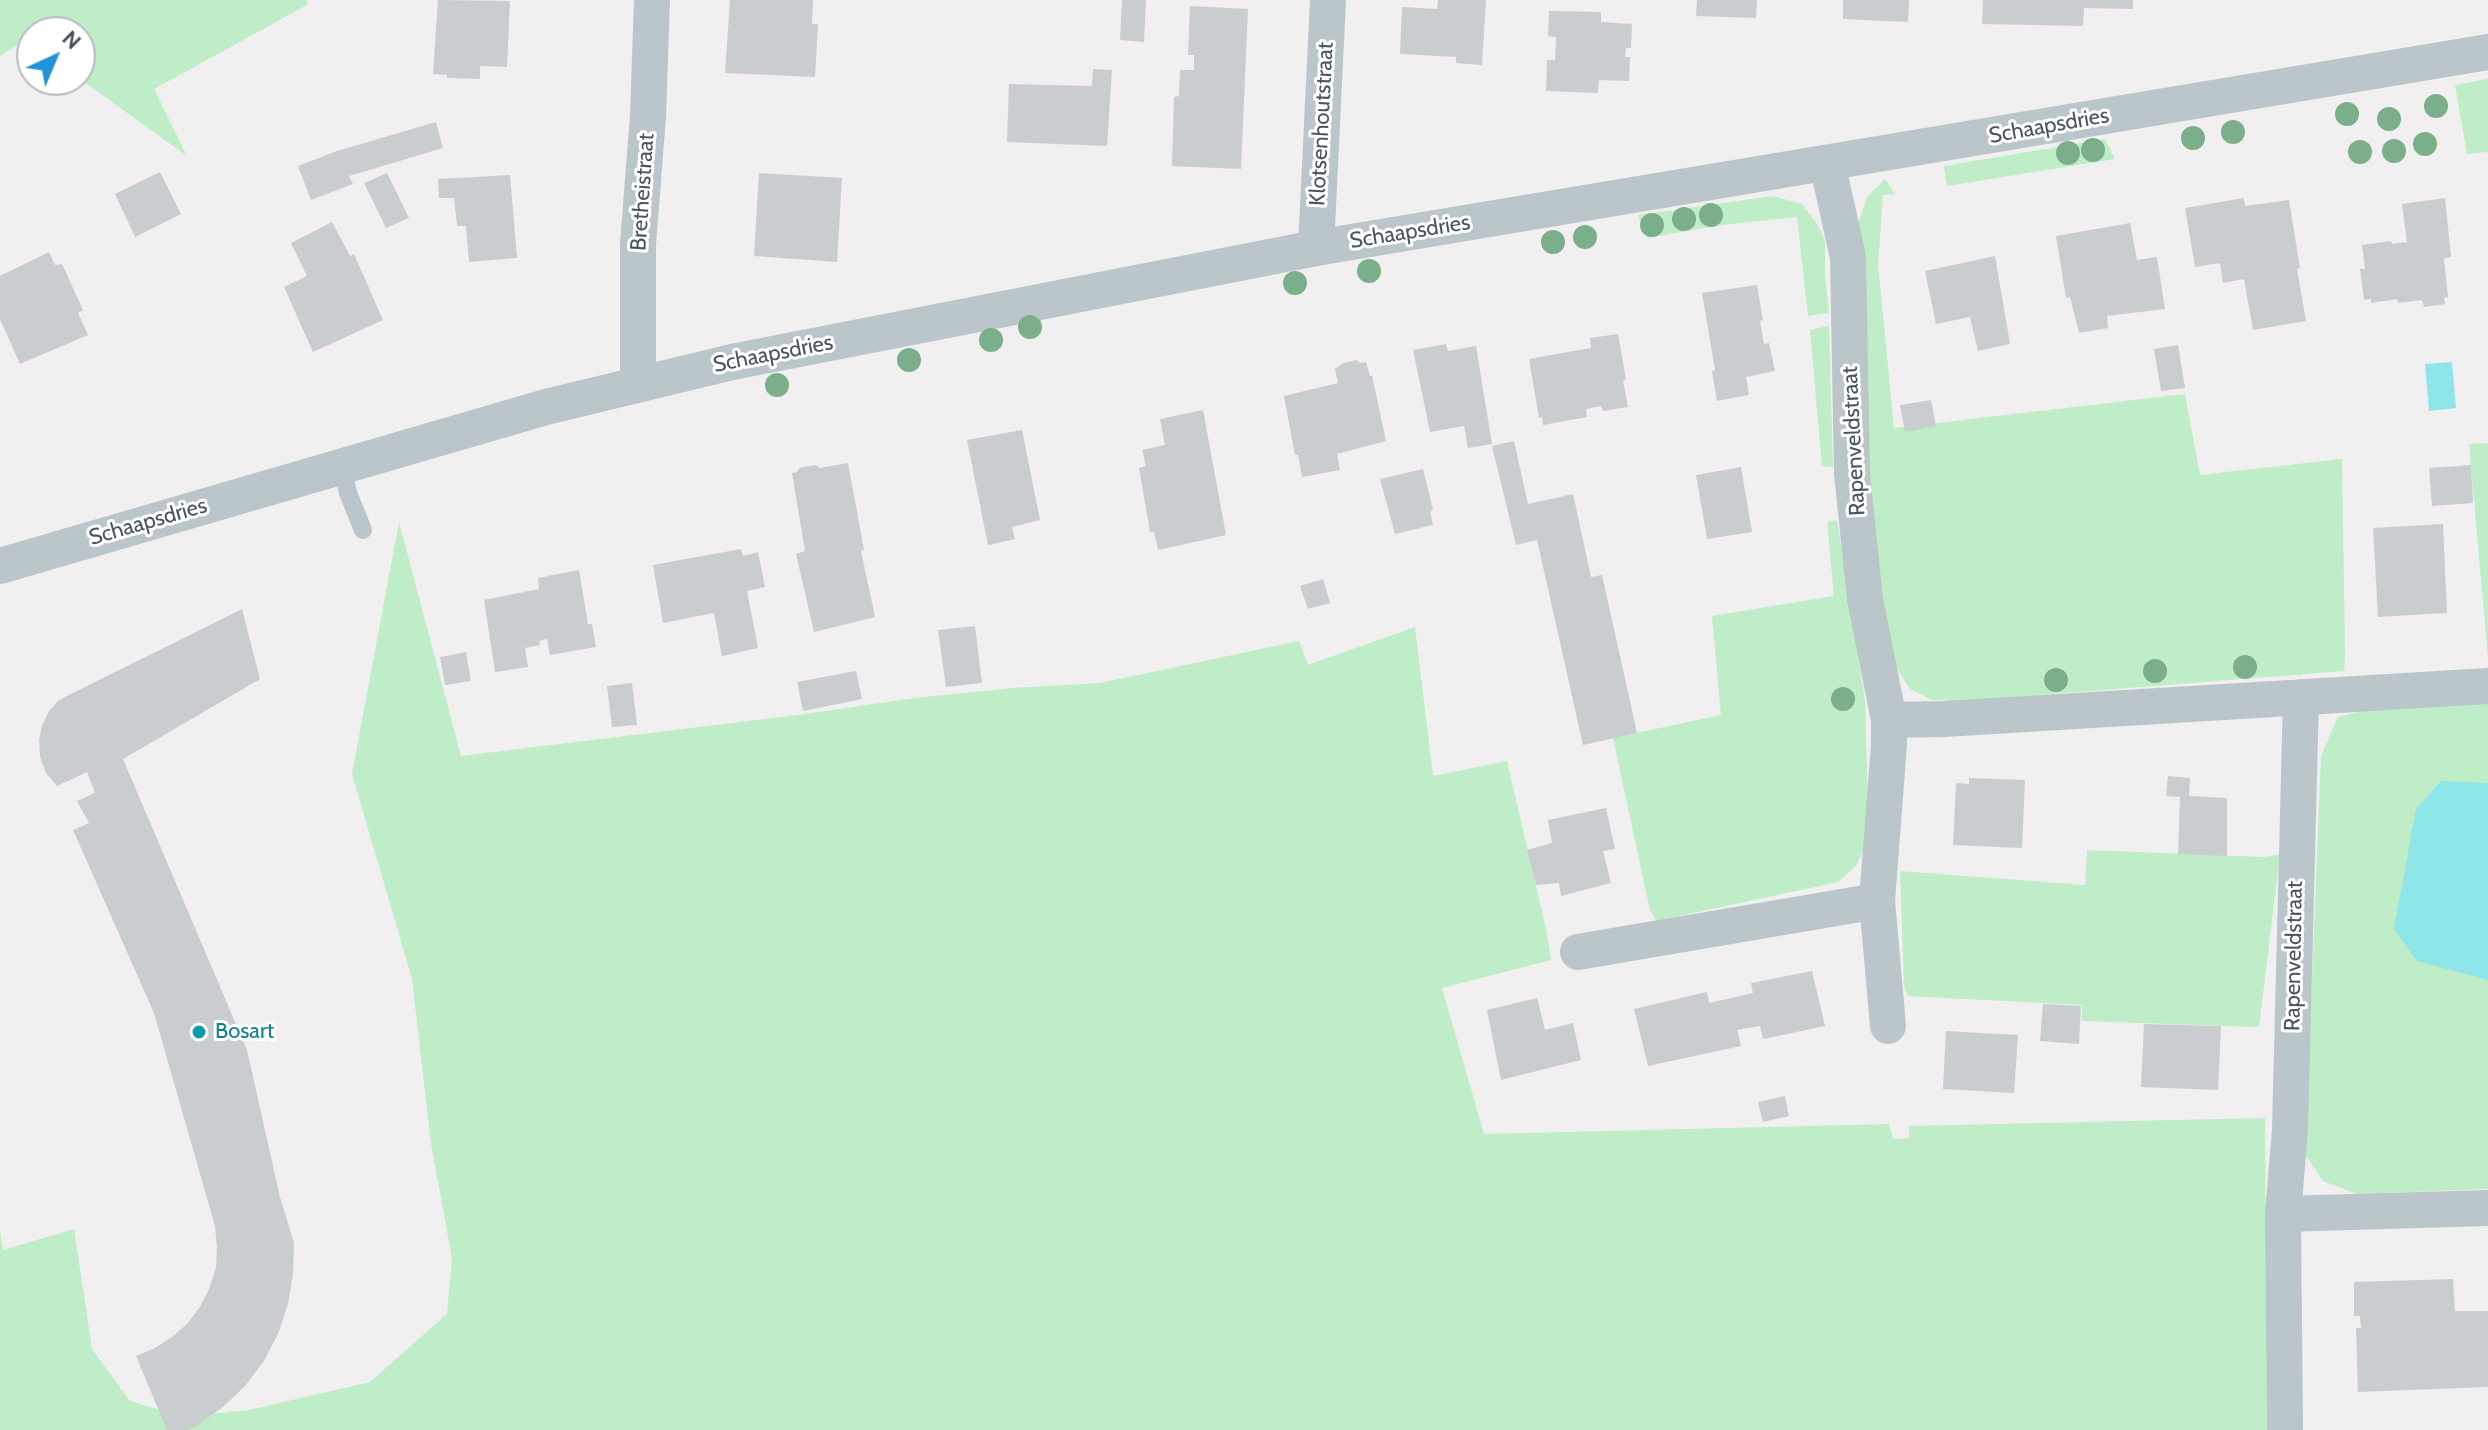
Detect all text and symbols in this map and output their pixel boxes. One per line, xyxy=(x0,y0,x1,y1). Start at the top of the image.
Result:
north arrow xyxy=(16,16,96,96)
text: N xyxy=(57,25,87,55)
street label: Klotsenhoutstraat xyxy=(1305,41,1339,207)
street label: Schaapsdries xyxy=(1987,102,2111,150)
street label: Bretheistraat xyxy=(626,132,660,252)
street label: Schaapsdries xyxy=(1348,209,1472,255)
street label: Schaapsdries xyxy=(711,329,835,379)
street label: Rapenveldstraat xyxy=(1837,365,1871,517)
street label: Schaapsdries xyxy=(86,493,210,551)
street label: Rapenveldstraat xyxy=(2279,881,2309,1031)
place label: Bosart xyxy=(215,1019,274,1045)
marker: Bosart xyxy=(190,1023,208,1041)

